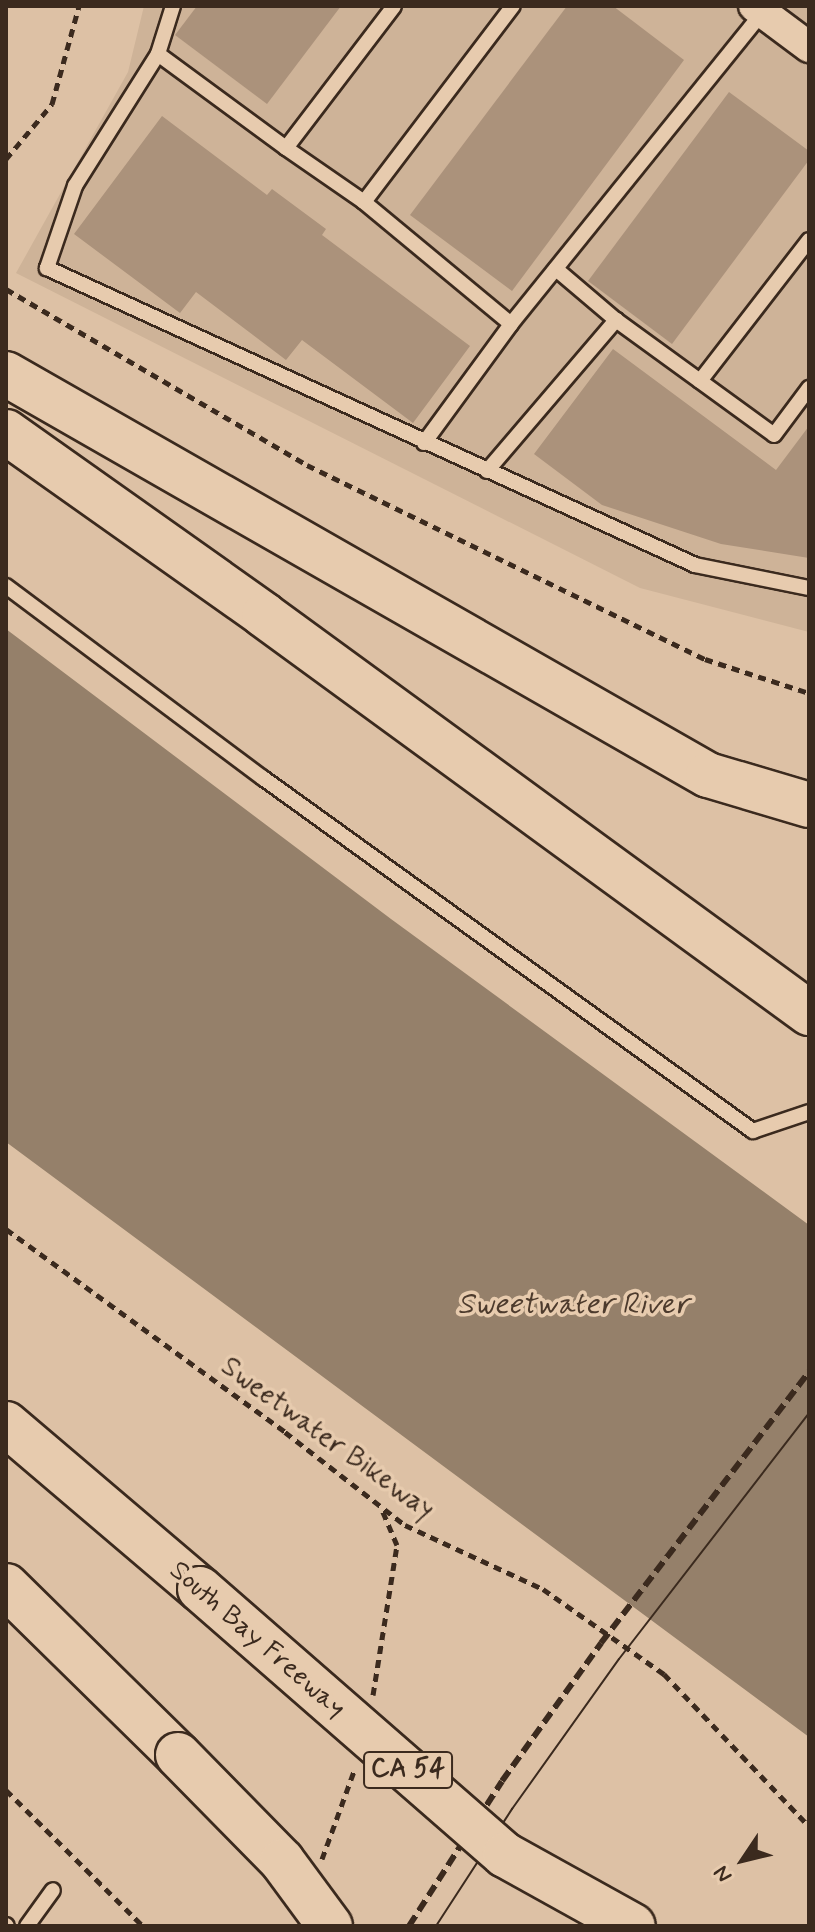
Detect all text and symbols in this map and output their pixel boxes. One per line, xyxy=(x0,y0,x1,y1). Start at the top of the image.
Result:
water label: Sweetwater River xyxy=(458,1287,688,1323)
street label: Sweetwater Bikeway xyxy=(213,1350,441,1528)
street label: South Bay Freeway xyxy=(161,1553,353,1727)
road number: CA 54 xyxy=(362,1748,454,1792)
north arrow xyxy=(703,1820,783,1900)
text: N xyxy=(708,1860,739,1888)

